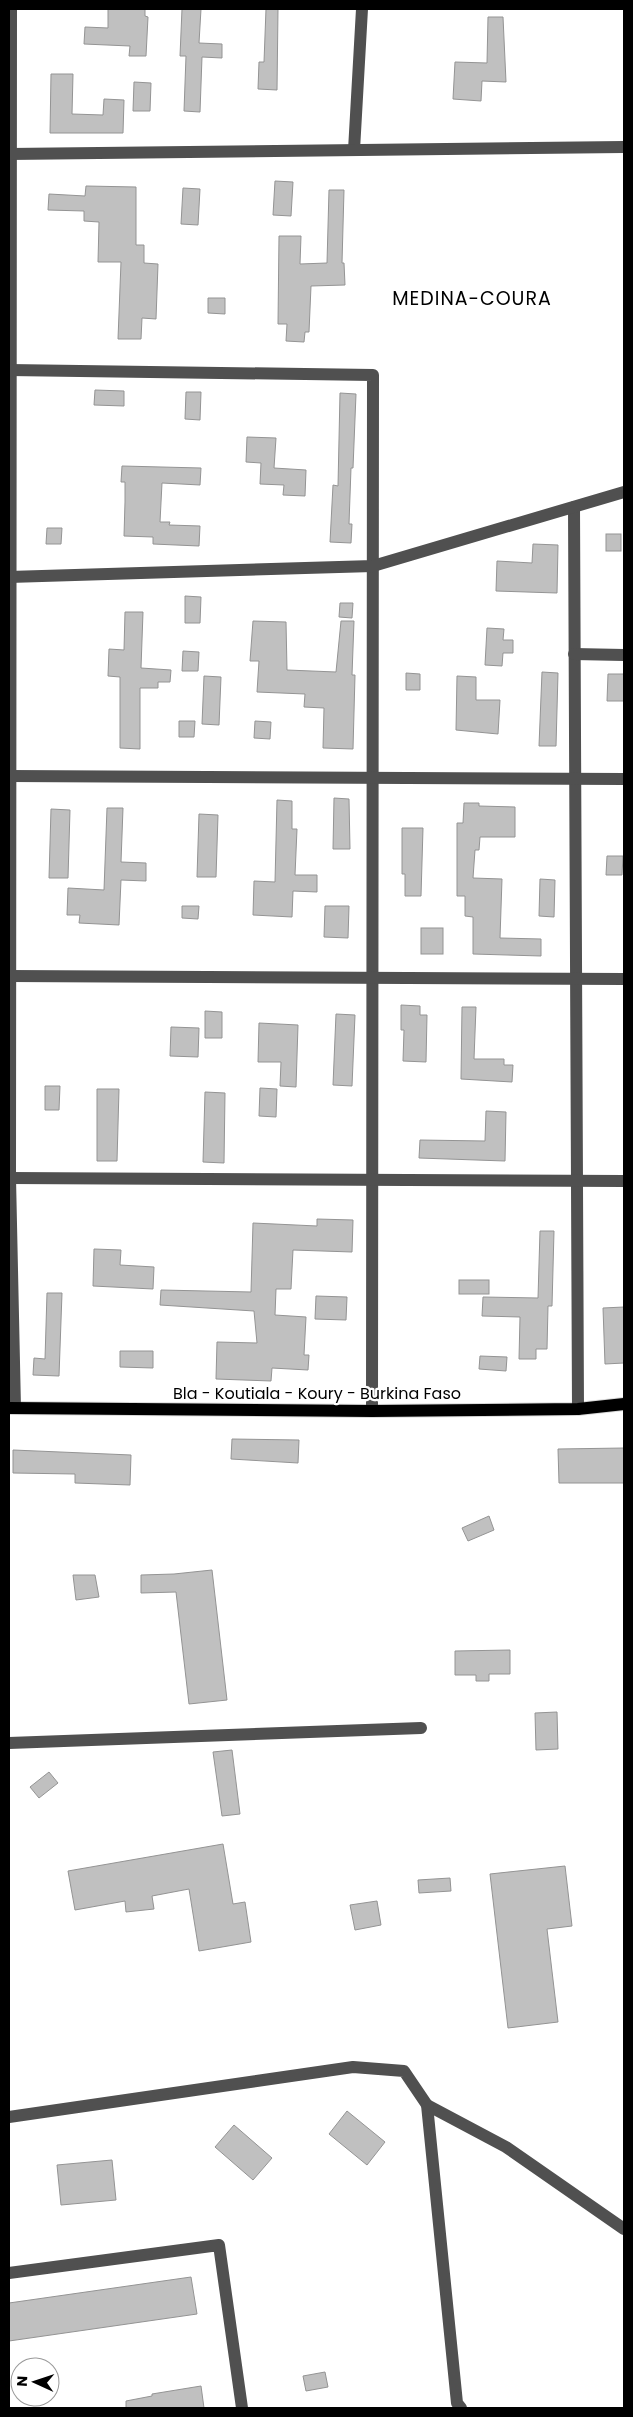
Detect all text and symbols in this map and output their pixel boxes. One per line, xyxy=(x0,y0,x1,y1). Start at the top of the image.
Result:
district label: MEDINA-COURA xyxy=(392,285,552,312)
street label: Bla - Koutiala - Koury - Burkina Faso xyxy=(173,1382,461,1405)
north arrow xyxy=(10,2357,60,2407)
text: N xyxy=(12,2376,32,2387)

